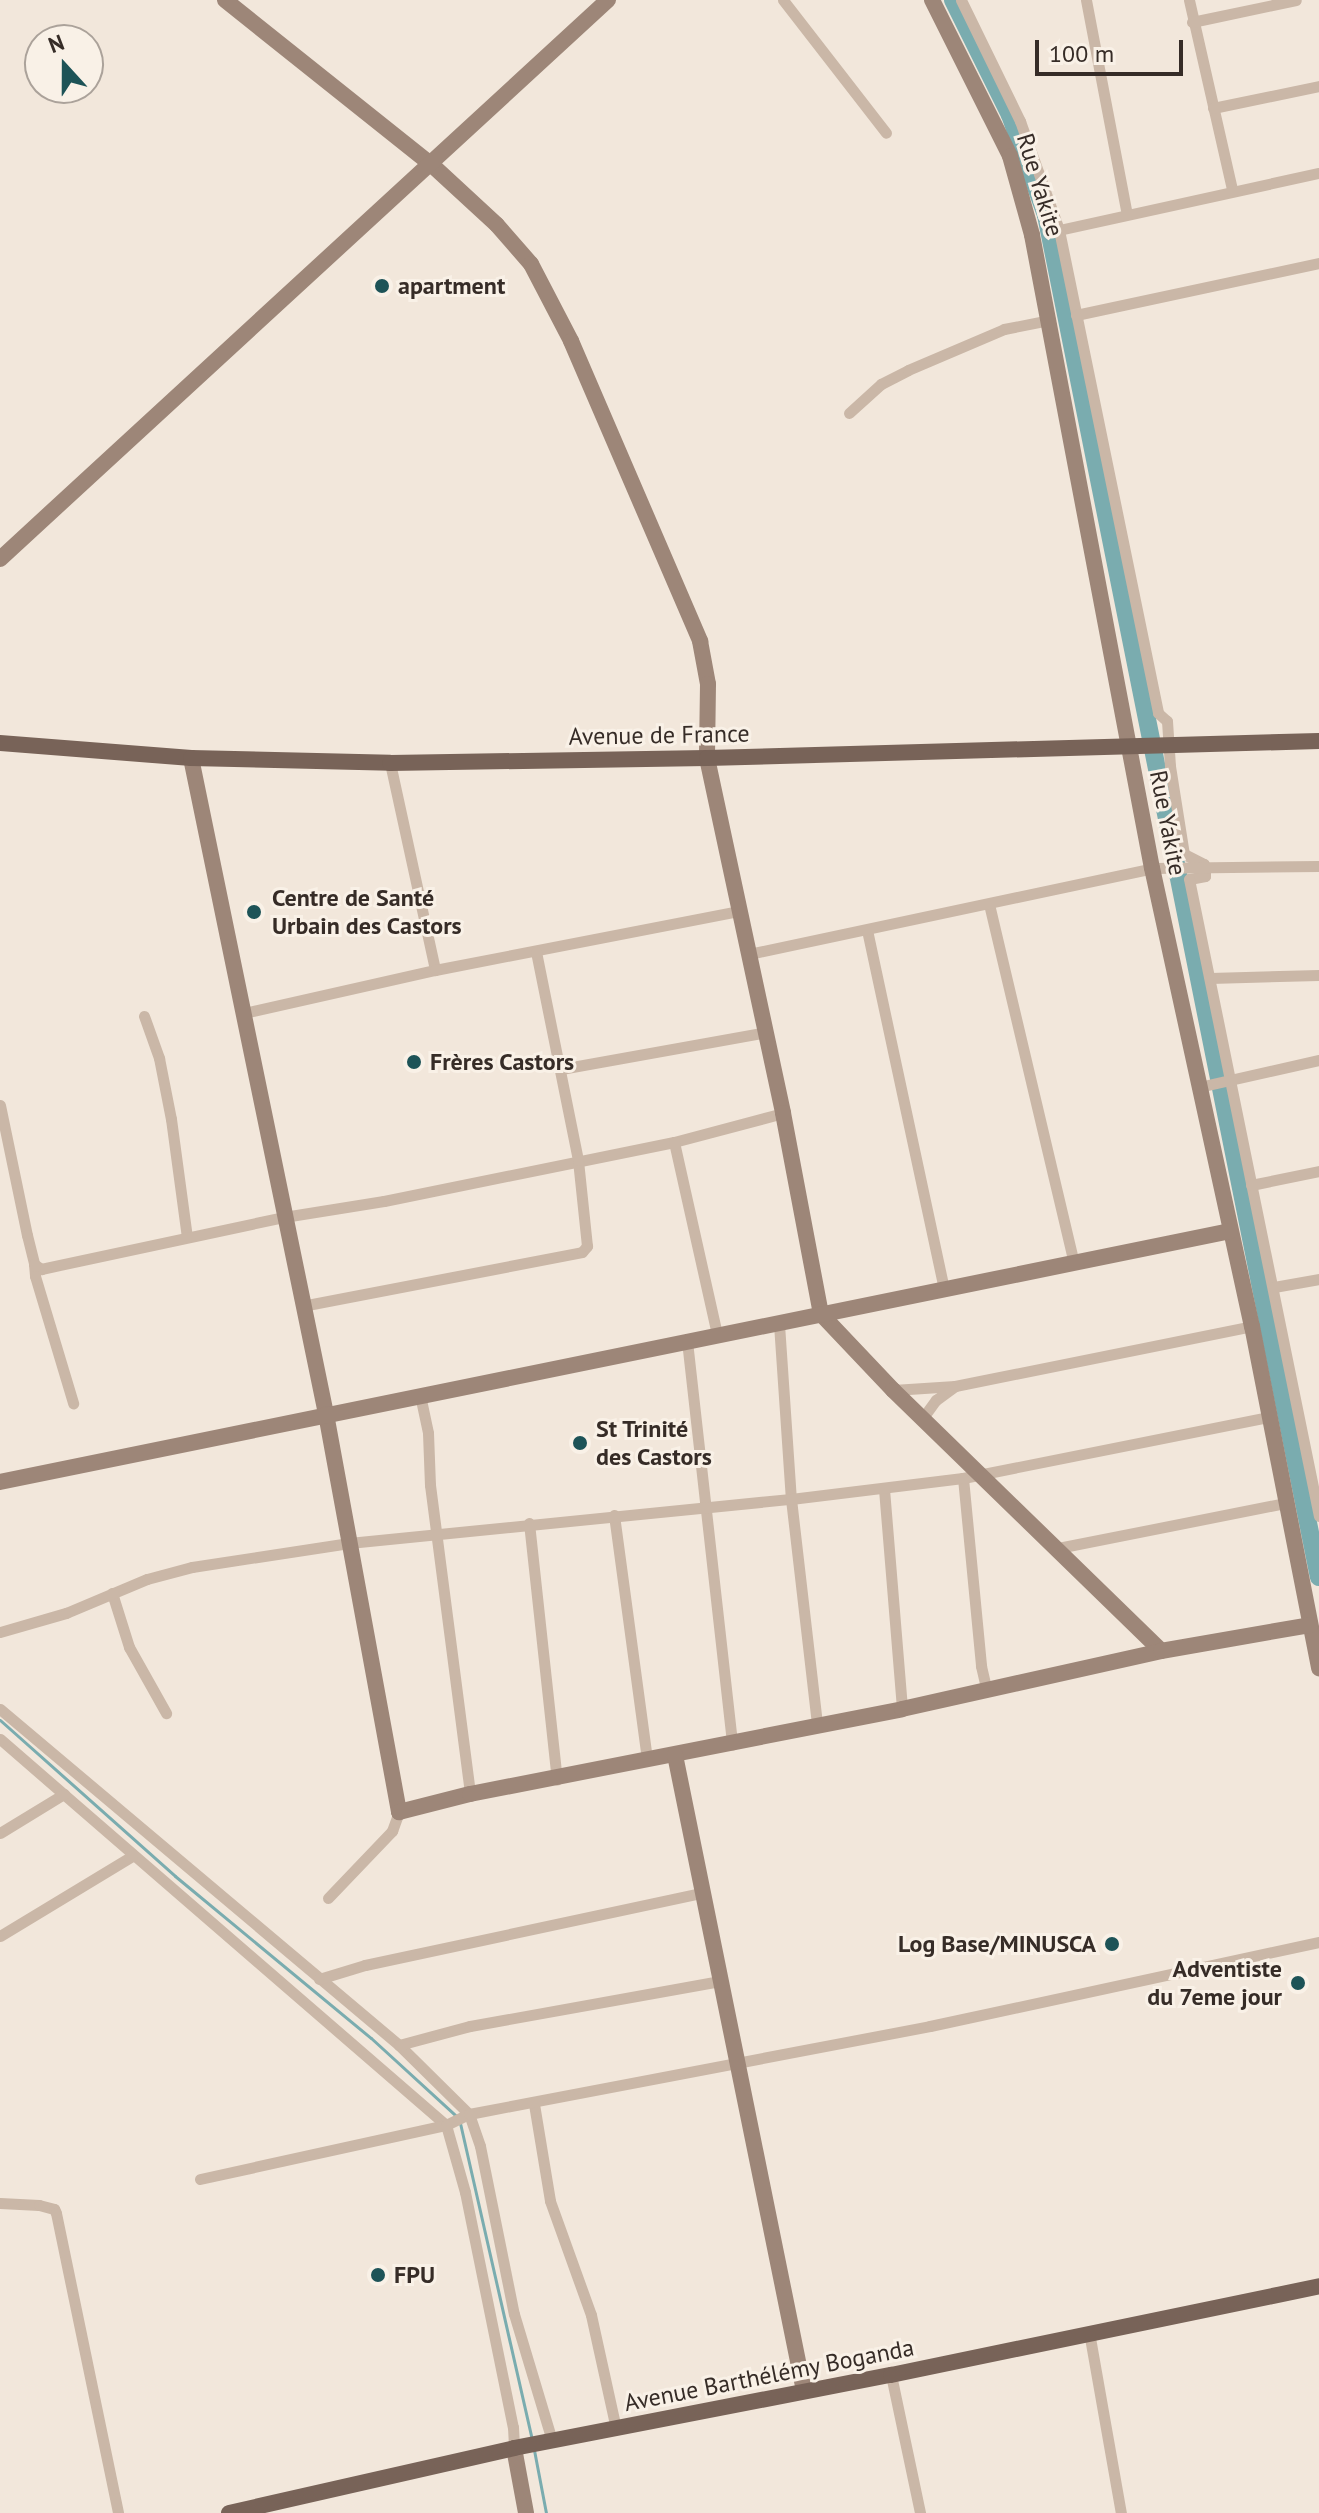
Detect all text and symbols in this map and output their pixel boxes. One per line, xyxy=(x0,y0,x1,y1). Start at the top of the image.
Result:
north arrow xyxy=(24,24,104,104)
scale bar xyxy=(1039,24,1187,74)
text: N xyxy=(44,28,68,59)
text: 100 m xyxy=(1049,38,1114,69)
street label: Rue Yakite xyxy=(1011,130,1069,240)
place label: apartment xyxy=(398,272,505,300)
marker: apartment xyxy=(373,277,391,295)
street label: Avenue de France xyxy=(568,719,750,751)
street label: Rue Yakite xyxy=(1144,768,1192,878)
place label: Centre de Santé Urbain des Castors xyxy=(272,884,462,940)
marker: Centre de Santé Urbain des Castors xyxy=(243,901,265,923)
place label: Frères Castors xyxy=(430,1048,575,1076)
marker: Frères Castors xyxy=(405,1053,423,1071)
place label: St Trinité des Castors xyxy=(596,1415,712,1471)
marker: St Trinité des Castors xyxy=(571,1434,589,1452)
place label: Log Base/MINUSCA xyxy=(898,1930,1096,1958)
marker: Log Base/MINUSCA xyxy=(1103,1935,1121,1953)
place label: Adventiste du 7eme jour xyxy=(1147,1955,1282,2011)
marker: Adventiste du 7eme jour xyxy=(1289,1974,1307,1992)
place label: FPU xyxy=(394,2261,435,2289)
marker: FPU xyxy=(369,2266,387,2284)
street label: Avenue Barthélémy Boganda xyxy=(621,2333,917,2417)

